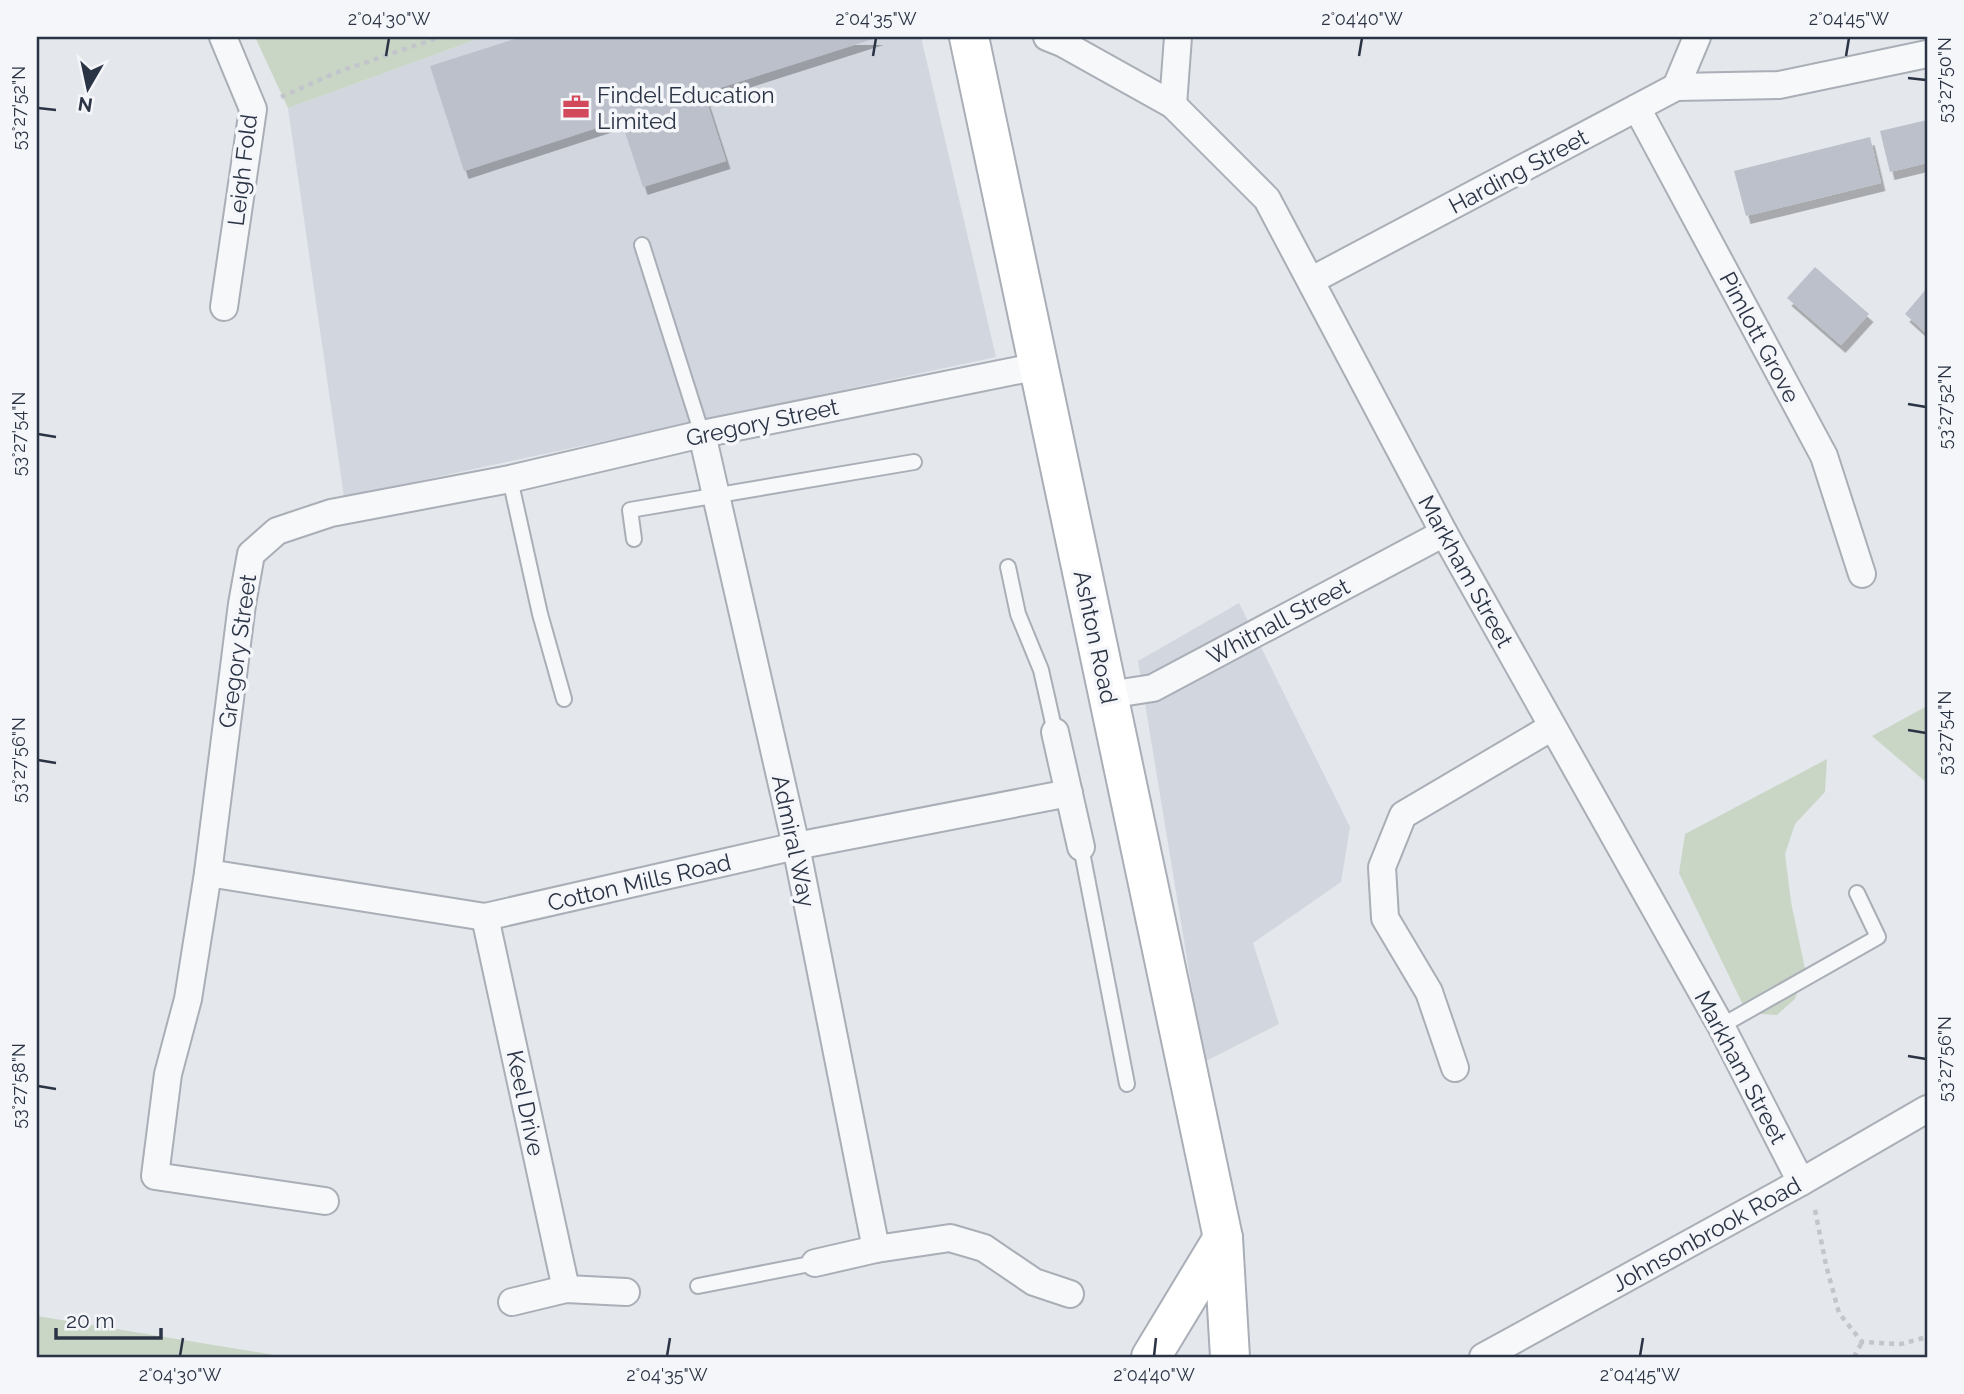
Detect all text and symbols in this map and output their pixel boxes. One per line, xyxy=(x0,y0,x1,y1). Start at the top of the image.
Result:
text: 2°04'30"W xyxy=(348,8,430,29)
text: 2°04'35"W xyxy=(835,8,917,29)
text: 2°04'40"W xyxy=(1321,8,1403,29)
text: 2°04'45"W xyxy=(1809,8,1889,29)
text: 53°27'50"N xyxy=(1934,37,1955,123)
north arrow xyxy=(52,52,122,122)
text: 53°27'52"N xyxy=(8,66,29,150)
place label: Findel Education Limited xyxy=(597,81,775,134)
office icon: Findel Education Limited xyxy=(561,92,591,122)
text: N xyxy=(76,93,94,117)
street label: Leigh Fold xyxy=(222,113,262,227)
street label: Harding Street xyxy=(1444,123,1592,219)
street label: Pimlott Grove xyxy=(1714,267,1806,407)
text: 53°27'52"N xyxy=(1934,365,1955,449)
text: 53°27'54"N xyxy=(8,392,29,476)
street label: Gregory Street xyxy=(683,393,841,451)
street label: Markham Street xyxy=(1413,490,1519,652)
street label: Ashton Road xyxy=(1069,568,1123,706)
street label: Gregory Street xyxy=(213,572,261,730)
street label: Whitnall Street xyxy=(1202,572,1354,670)
text: 53°27'54"N xyxy=(1934,691,1955,775)
text: 53°27'56"N xyxy=(8,717,29,803)
street label: Admiral Way xyxy=(767,772,821,910)
street label: Cotton Mills Road xyxy=(545,848,733,916)
street label: Markham Street xyxy=(1689,986,1793,1148)
text: 53°27'56"N xyxy=(1934,1016,1955,1102)
text: 53°27'58"N xyxy=(8,1043,29,1129)
street label: Keel Drive xyxy=(502,1048,550,1158)
street label: Johnsonbrook Road xyxy=(1607,1171,1805,1297)
scale bar xyxy=(56,1296,161,1340)
text: 20 m xyxy=(66,1308,114,1333)
text: 2°04'30"W xyxy=(139,1364,221,1385)
text: 2°04'35"W xyxy=(626,1364,708,1385)
text: 2°04'40"W xyxy=(1113,1364,1195,1385)
text: 2°04'45"W xyxy=(1600,1364,1680,1385)

